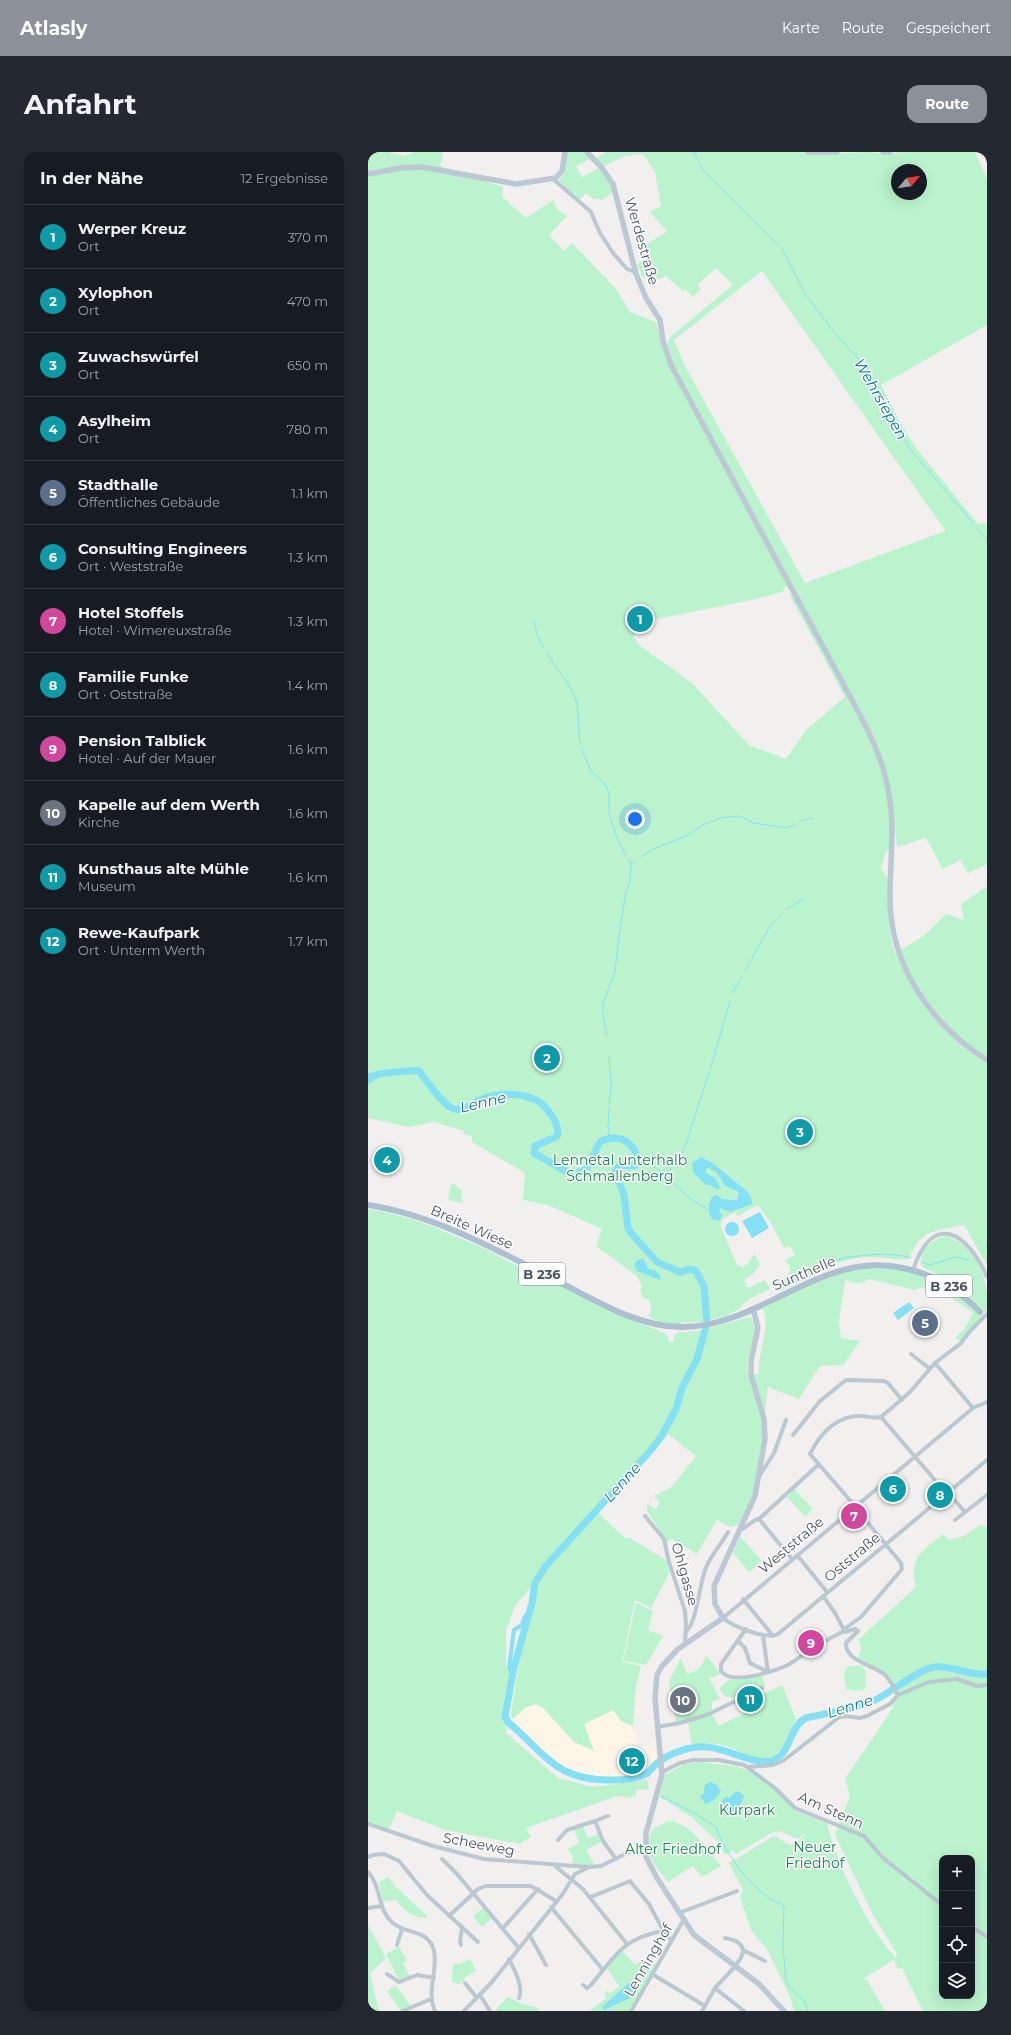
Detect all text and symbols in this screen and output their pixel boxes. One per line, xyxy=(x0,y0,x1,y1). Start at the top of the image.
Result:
text: Atlasly xyxy=(20,17,87,40)
text: Karte xyxy=(782,19,820,37)
text: Route xyxy=(842,19,884,37)
text: Gespeichert xyxy=(906,19,991,37)
button: Route xyxy=(907,85,987,123)
text: Anfahrt xyxy=(24,87,137,121)
north arrow xyxy=(891,164,927,200)
text: In der Nähe xyxy=(40,168,144,188)
text: 12 Ergebnisse xyxy=(240,170,328,186)
street label: Werdestraße xyxy=(621,195,663,287)
text: Werper Kreuz xyxy=(78,219,186,238)
text: 1 xyxy=(50,229,56,245)
text: 370 m xyxy=(288,229,328,245)
text: Ort xyxy=(78,238,100,254)
text: Xylophon xyxy=(78,283,153,302)
text: 2 xyxy=(49,293,57,309)
text: 470 m xyxy=(287,293,328,309)
text: Ort xyxy=(78,302,100,318)
text: Zuwachswürfel xyxy=(78,347,199,366)
water label: Wehrsiepen xyxy=(850,355,912,443)
text: 3 xyxy=(49,357,57,373)
text: 650 m xyxy=(287,357,328,373)
text: Ort xyxy=(78,366,100,382)
text: Asylheim xyxy=(78,411,151,430)
text: 4 xyxy=(49,421,57,437)
text: 780 m xyxy=(286,421,328,437)
text: Ort xyxy=(78,430,100,446)
text: Stadthalle xyxy=(78,475,158,494)
text: 5 xyxy=(49,485,57,501)
text: 1.1 km xyxy=(291,485,328,501)
text: Öffentliches Gebäude xyxy=(78,494,220,510)
text: Consulting Engineers xyxy=(78,539,247,558)
text: 6 xyxy=(49,549,57,565)
text: 1.3 km xyxy=(288,549,328,565)
text: Ort · Weststraße xyxy=(78,558,183,574)
text: Hotel Stoffels xyxy=(78,603,184,622)
pin: 1 xyxy=(627,604,653,634)
text: 7 xyxy=(49,613,57,629)
text: 1.3 km xyxy=(288,613,328,629)
text: Hotel · Wimereuxstraße xyxy=(78,622,232,638)
text: Familie Funke xyxy=(78,667,189,686)
text: 8 xyxy=(49,677,57,693)
text: 1.4 km xyxy=(287,677,328,693)
text: Ort · Oststraße xyxy=(78,686,173,702)
text: Pension Talblick xyxy=(78,731,206,750)
text: 9 xyxy=(49,741,57,757)
text: 1.6 km xyxy=(288,741,328,757)
text: Hotel · Auf der Mauer xyxy=(78,750,216,766)
text: Kapelle auf dem Werth xyxy=(78,795,260,814)
text: 10 xyxy=(46,805,60,821)
text: 1.6 km xyxy=(288,805,328,821)
your location xyxy=(625,809,645,829)
text: Kirche xyxy=(78,814,120,830)
text: Kunsthaus alte Mühle xyxy=(78,859,249,878)
text: 11 xyxy=(48,869,58,885)
text: 1.6 km xyxy=(288,869,328,885)
text: Museum xyxy=(78,878,136,894)
text: Rewe-Kaufpark xyxy=(78,923,200,942)
text: 12 xyxy=(47,933,59,949)
text: 1.7 km xyxy=(288,933,328,949)
text: Ort · Unterm Werth xyxy=(78,942,205,958)
pin: 2 xyxy=(534,1043,560,1073)
water label: Lenne xyxy=(458,1087,508,1117)
pin: 3 xyxy=(787,1117,813,1147)
pin: 4 xyxy=(374,1145,400,1175)
park label: Lennetal unterhalb Schmallenberg xyxy=(553,1151,687,1185)
street label: Breite Wiese xyxy=(428,1201,516,1253)
street label: Sunthelle xyxy=(770,1252,838,1294)
road number: B 236 xyxy=(519,1263,565,1285)
road number: B 236 xyxy=(926,1275,972,1297)
pin: 5 xyxy=(912,1308,938,1338)
water label: Lenne xyxy=(599,1458,645,1506)
pin: 6 xyxy=(880,1474,906,1504)
pin: 8 xyxy=(927,1480,953,1510)
pin: 7 xyxy=(841,1501,867,1531)
street label: Weststraße xyxy=(755,1513,827,1577)
street label: Oststraße xyxy=(820,1528,884,1586)
street label: Ohlgasse xyxy=(667,1540,703,1608)
pin: 9 xyxy=(798,1628,824,1658)
pin: 11 xyxy=(737,1684,763,1714)
pin: 10 xyxy=(670,1685,696,1715)
water label: Lenne xyxy=(825,1690,875,1722)
pin: 12 xyxy=(619,1746,645,1776)
street label: Am Stenn xyxy=(795,1788,867,1832)
park label: Kurpark xyxy=(719,1801,776,1819)
street label: Scheeweg xyxy=(442,1828,516,1860)
park label: Neuer Friedhof xyxy=(786,1838,846,1872)
park label: Alter Friedhof xyxy=(625,1840,722,1858)
map controls xyxy=(939,1855,975,1999)
button: + xyxy=(939,1855,975,1891)
button: − xyxy=(939,1891,975,1927)
street label: Lenninghof xyxy=(620,1919,677,2000)
button: locate xyxy=(939,1927,975,1963)
button: layers xyxy=(939,1963,975,1999)

